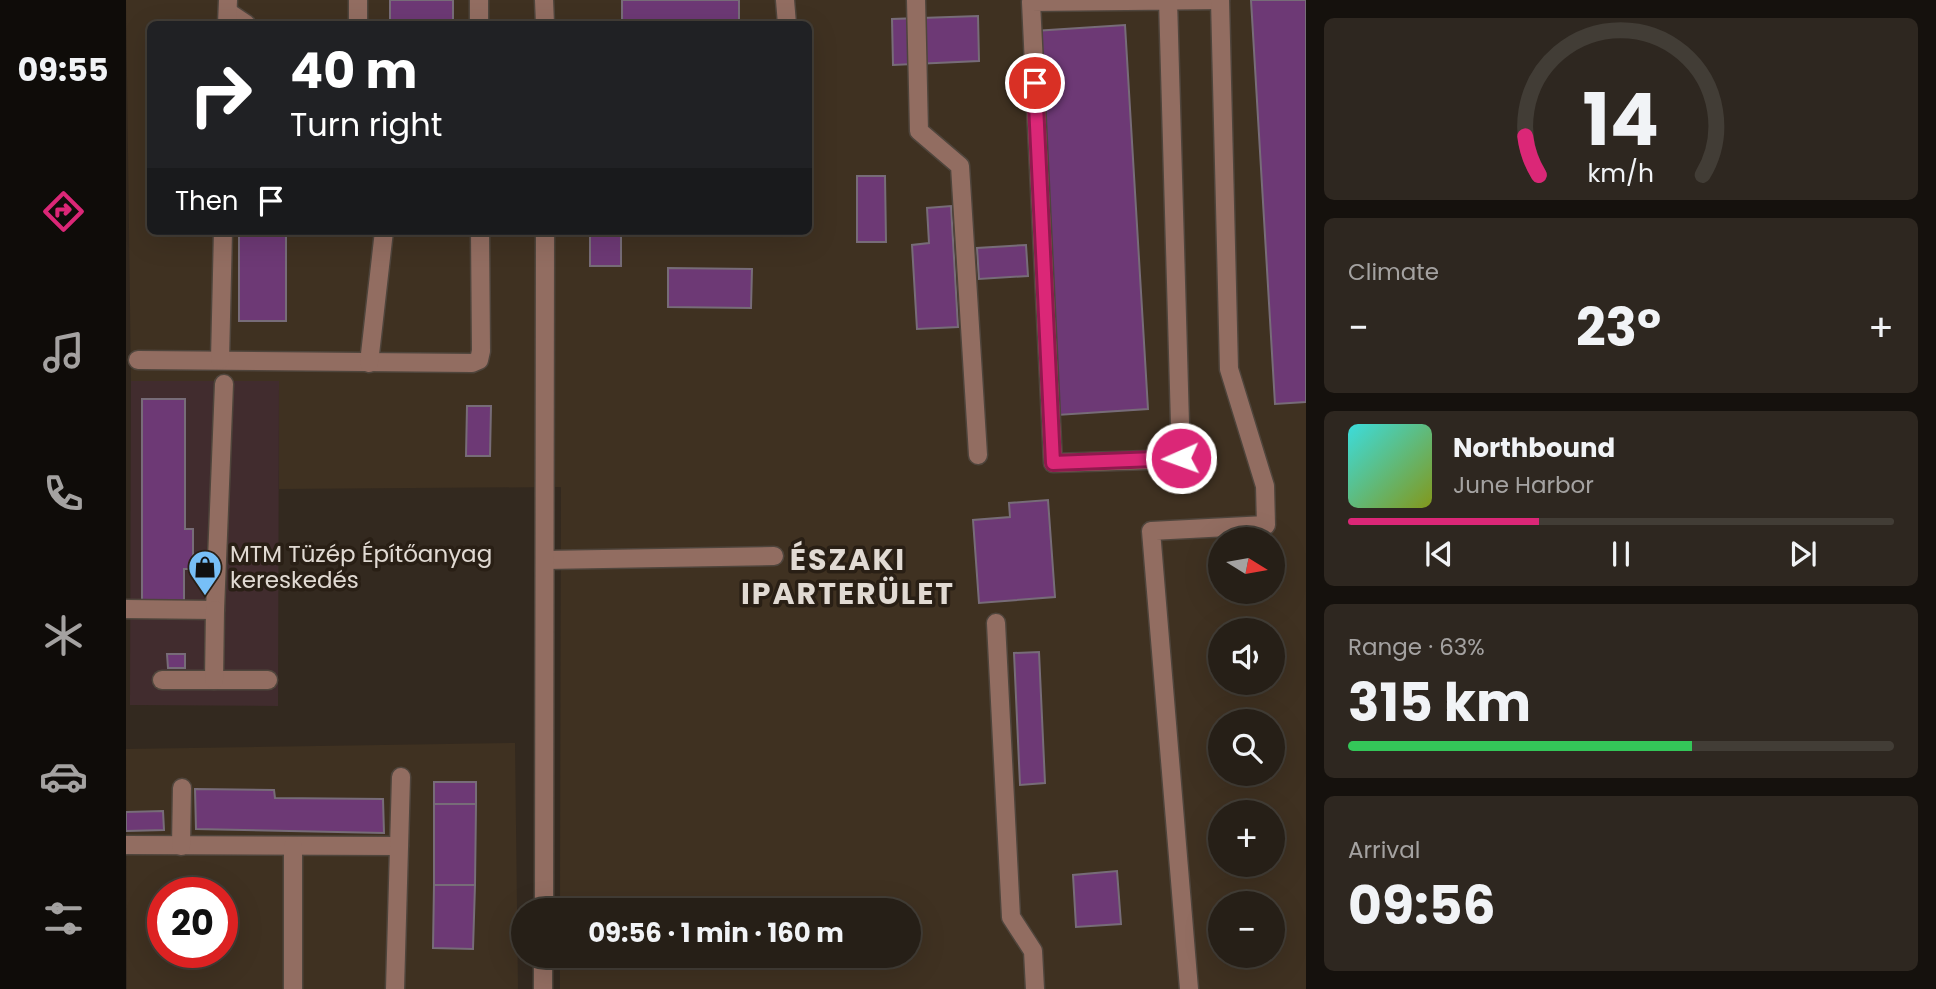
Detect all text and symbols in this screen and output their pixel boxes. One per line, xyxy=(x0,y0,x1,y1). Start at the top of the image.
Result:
text: 40 m xyxy=(290,37,417,105)
text: 09:55 xyxy=(17,47,109,92)
icon: right xyxy=(175,49,266,140)
pin xyxy=(1005,53,1065,113)
icon: arrive xyxy=(1016,64,1054,102)
text: 14 xyxy=(1583,69,1659,170)
text: Turn right xyxy=(290,102,442,147)
text: km/h xyxy=(1588,156,1654,191)
icon: arrive xyxy=(252,182,290,220)
text: Then xyxy=(175,183,238,219)
icon: directions xyxy=(39,187,88,236)
text: Climate xyxy=(1348,256,1439,288)
text: 23° xyxy=(1576,291,1661,364)
text: − xyxy=(1348,301,1369,354)
text: + xyxy=(1868,301,1894,354)
icon: music xyxy=(39,328,88,377)
position arrow xyxy=(1144,421,1218,495)
text: Northbound xyxy=(1453,430,1615,466)
icon: phone xyxy=(39,469,88,518)
text: June Harbor xyxy=(1453,469,1594,501)
north arrow xyxy=(1208,527,1284,604)
map controls xyxy=(1208,527,1285,968)
icon: previous xyxy=(1420,535,1458,573)
icon: pause xyxy=(1602,535,1640,573)
icon: next xyxy=(1784,535,1822,573)
place label: MTM Tüzép Építőanyag kereskedés xyxy=(230,538,492,596)
district label: ÉSZAKI IPARTERÜLET xyxy=(741,538,955,615)
shop icon: MTM Tüzép Építőanyag kereskedés xyxy=(186,548,224,597)
icon: climate xyxy=(39,611,88,660)
button: sound xyxy=(1208,618,1285,695)
text: Range · 63% xyxy=(1348,631,1485,663)
text: 315 km xyxy=(1348,666,1531,739)
button: search xyxy=(1208,709,1285,786)
icon: car xyxy=(39,752,88,801)
button: + xyxy=(1208,800,1285,877)
text: Arrival xyxy=(1348,834,1420,866)
text: 09:56 xyxy=(1348,869,1496,942)
speed limit sign: 20 xyxy=(147,877,238,968)
button: − xyxy=(1208,891,1285,968)
icon: filters xyxy=(39,894,88,943)
text: 09:56 · 1 min · 160 m xyxy=(588,915,844,951)

